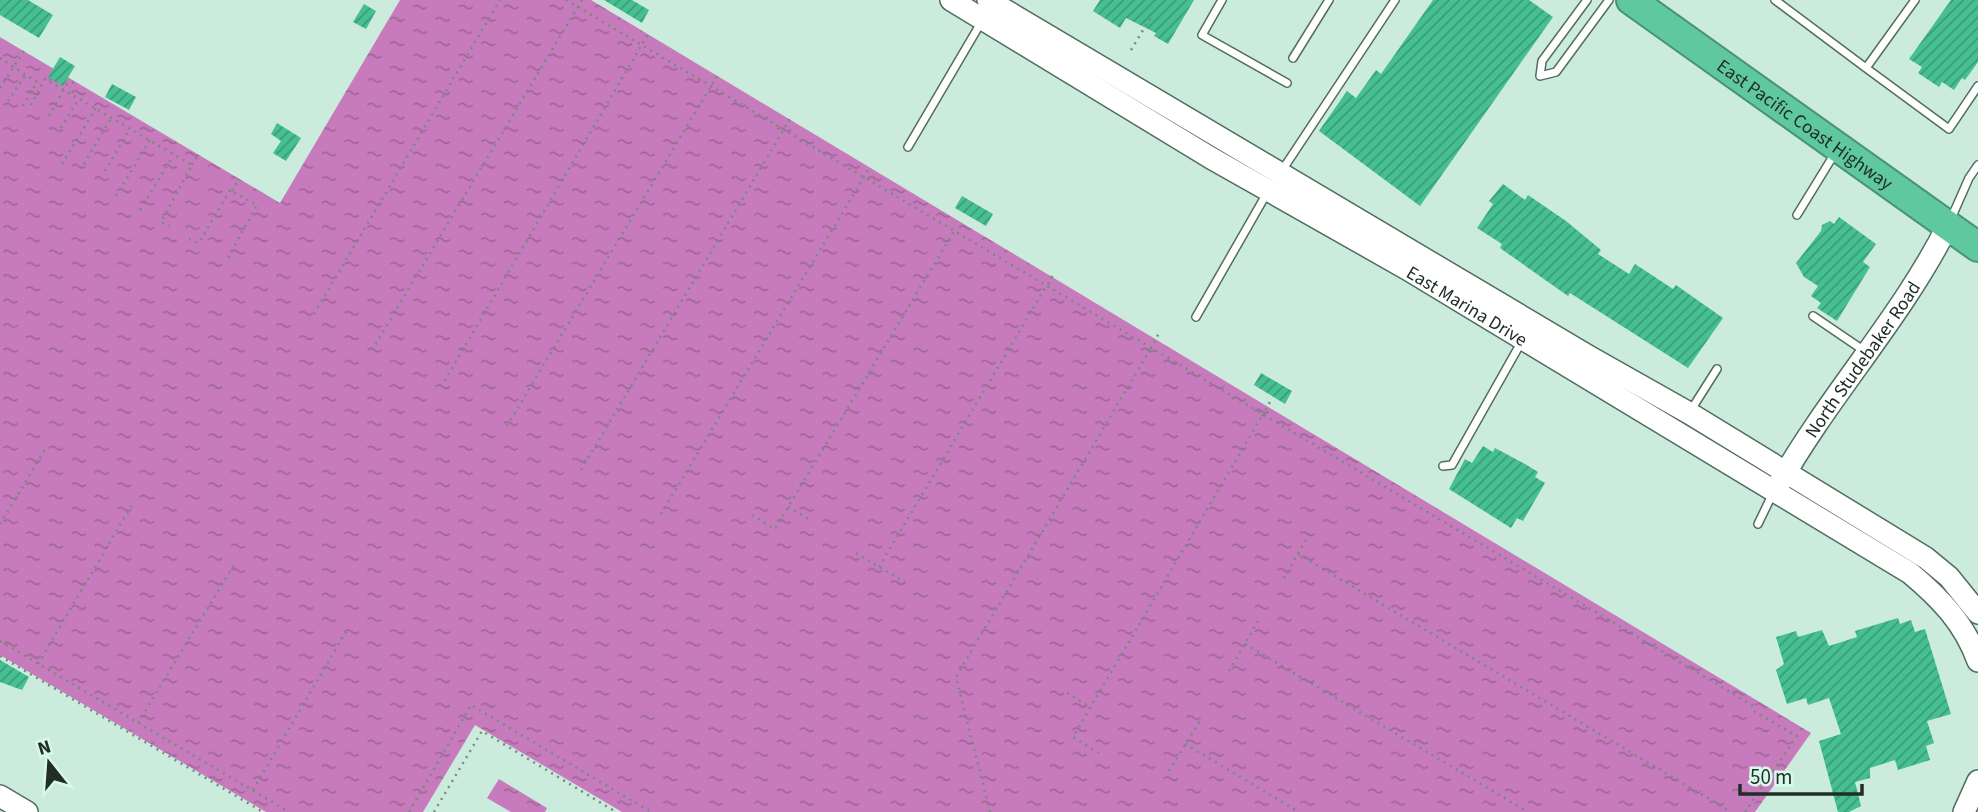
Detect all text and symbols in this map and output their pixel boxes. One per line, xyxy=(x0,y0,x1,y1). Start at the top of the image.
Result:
street label: East Pacific Coast Highway xyxy=(1711,53,1898,197)
street label: East Marina Drive xyxy=(1401,260,1532,354)
street label: North Studebaker Road xyxy=(1799,276,1928,444)
north arrow xyxy=(14,728,84,798)
text: N xyxy=(34,733,54,763)
scale bar xyxy=(1740,752,1862,796)
text: 50 m xyxy=(1750,762,1792,792)

